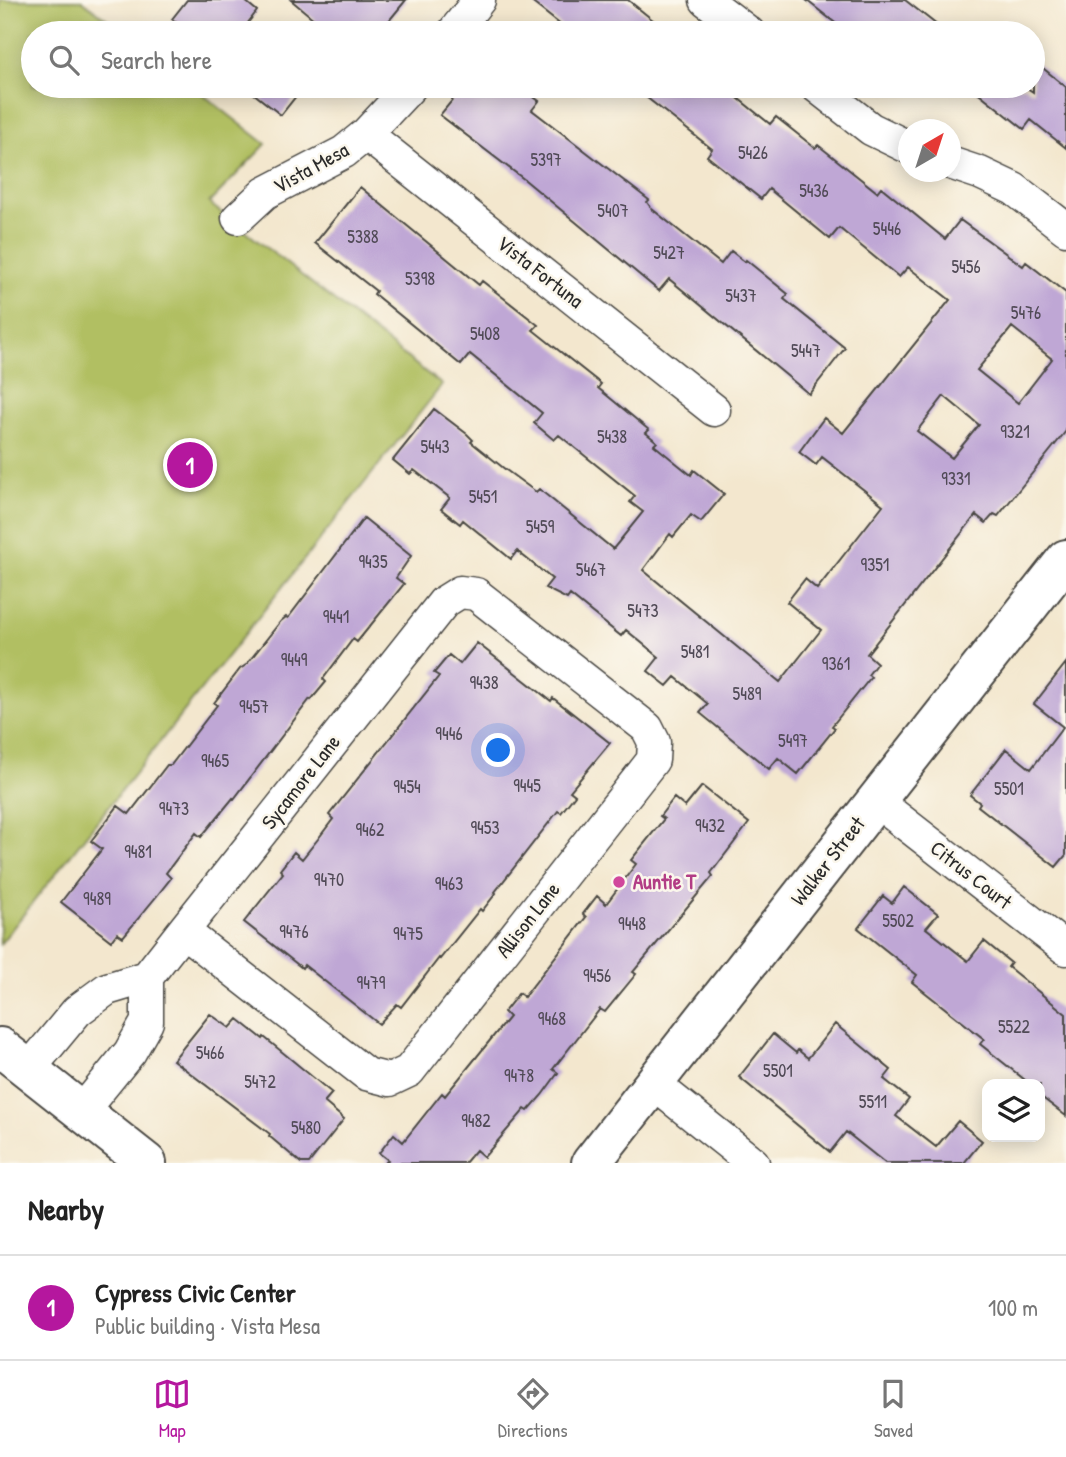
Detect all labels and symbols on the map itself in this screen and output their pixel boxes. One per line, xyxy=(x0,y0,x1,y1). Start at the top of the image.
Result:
north arrow xyxy=(898,119,961,182)
street label: Vista Mesa xyxy=(268,135,354,200)
house number: 5426 xyxy=(738,140,768,165)
house number: 5397 xyxy=(530,147,562,172)
house number: 5436 xyxy=(799,178,829,203)
house number: 5407 xyxy=(597,198,629,223)
house number: 5446 xyxy=(873,216,901,241)
house number: 5388 xyxy=(347,224,379,249)
street label: Vista Fortuna xyxy=(491,229,590,315)
house number: 5427 xyxy=(653,240,685,265)
house number: 5456 xyxy=(951,254,981,279)
house number: 5398 xyxy=(405,266,435,291)
house number: 5437 xyxy=(725,283,757,308)
house number: 5476 xyxy=(1011,300,1041,325)
house number: 5408 xyxy=(470,321,500,346)
house number: 5447 xyxy=(791,338,821,363)
house number: 9321 xyxy=(1000,419,1030,444)
house number: 5438 xyxy=(597,424,627,449)
house number: 5443 xyxy=(420,434,450,459)
pin: 1 xyxy=(167,439,213,491)
house number: 9331 xyxy=(941,466,971,491)
house number: 5451 xyxy=(469,484,497,509)
house number: 5459 xyxy=(526,514,555,539)
house number: 9435 xyxy=(358,549,388,574)
house number: 9351 xyxy=(861,552,889,577)
house number: 5467 xyxy=(576,557,606,582)
house number: 5473 xyxy=(627,598,659,623)
house number: 9441 xyxy=(323,604,349,629)
house number: 5481 xyxy=(681,639,709,664)
house number: 9449 xyxy=(281,647,308,672)
house number: 9361 xyxy=(822,651,850,676)
house number: 9438 xyxy=(469,670,499,695)
house number: 5489 xyxy=(733,681,762,706)
house number: 9457 xyxy=(239,694,269,719)
house number: 9446 xyxy=(435,721,463,746)
street label: Sycamore Lane xyxy=(254,728,347,835)
house number: 5497 xyxy=(778,728,808,753)
your location xyxy=(481,733,515,767)
house number: 9465 xyxy=(201,748,229,773)
house number: 9445 xyxy=(513,773,541,798)
house number: 9454 xyxy=(393,774,421,799)
house number: 5501 xyxy=(994,776,1024,801)
house number: 9473 xyxy=(159,796,189,821)
street label: Walker Street xyxy=(784,810,872,911)
house number: 9432 xyxy=(695,813,725,838)
house number: 9453 xyxy=(470,815,500,840)
house number: 9462 xyxy=(356,817,385,842)
street label: Citrus Court xyxy=(924,833,1019,916)
house number: 9481 xyxy=(124,839,152,864)
house number: 9470 xyxy=(314,867,344,892)
place label: Auntie T xyxy=(633,867,697,896)
house number: 9463 xyxy=(435,871,463,896)
marker: Auntie T xyxy=(611,874,627,890)
street label: Allison Lane xyxy=(489,876,566,964)
house number: 9489 xyxy=(83,886,111,911)
house number: 5502 xyxy=(882,908,914,933)
house number: 9448 xyxy=(618,911,646,936)
house number: 9476 xyxy=(279,919,309,944)
house number: 9475 xyxy=(393,921,423,946)
house number: 9456 xyxy=(583,963,611,988)
house number: 9479 xyxy=(357,970,386,995)
house number: 9468 xyxy=(538,1006,566,1031)
house number: 5522 xyxy=(998,1014,1031,1039)
house number: 5466 xyxy=(196,1040,224,1065)
house number: 5501 xyxy=(763,1058,793,1083)
house number: 9478 xyxy=(504,1063,534,1088)
house number: 5472 xyxy=(244,1069,276,1094)
house number: 5511 xyxy=(859,1089,887,1114)
house number: 9482 xyxy=(461,1108,491,1133)
house number: 5480 xyxy=(291,1115,321,1140)

